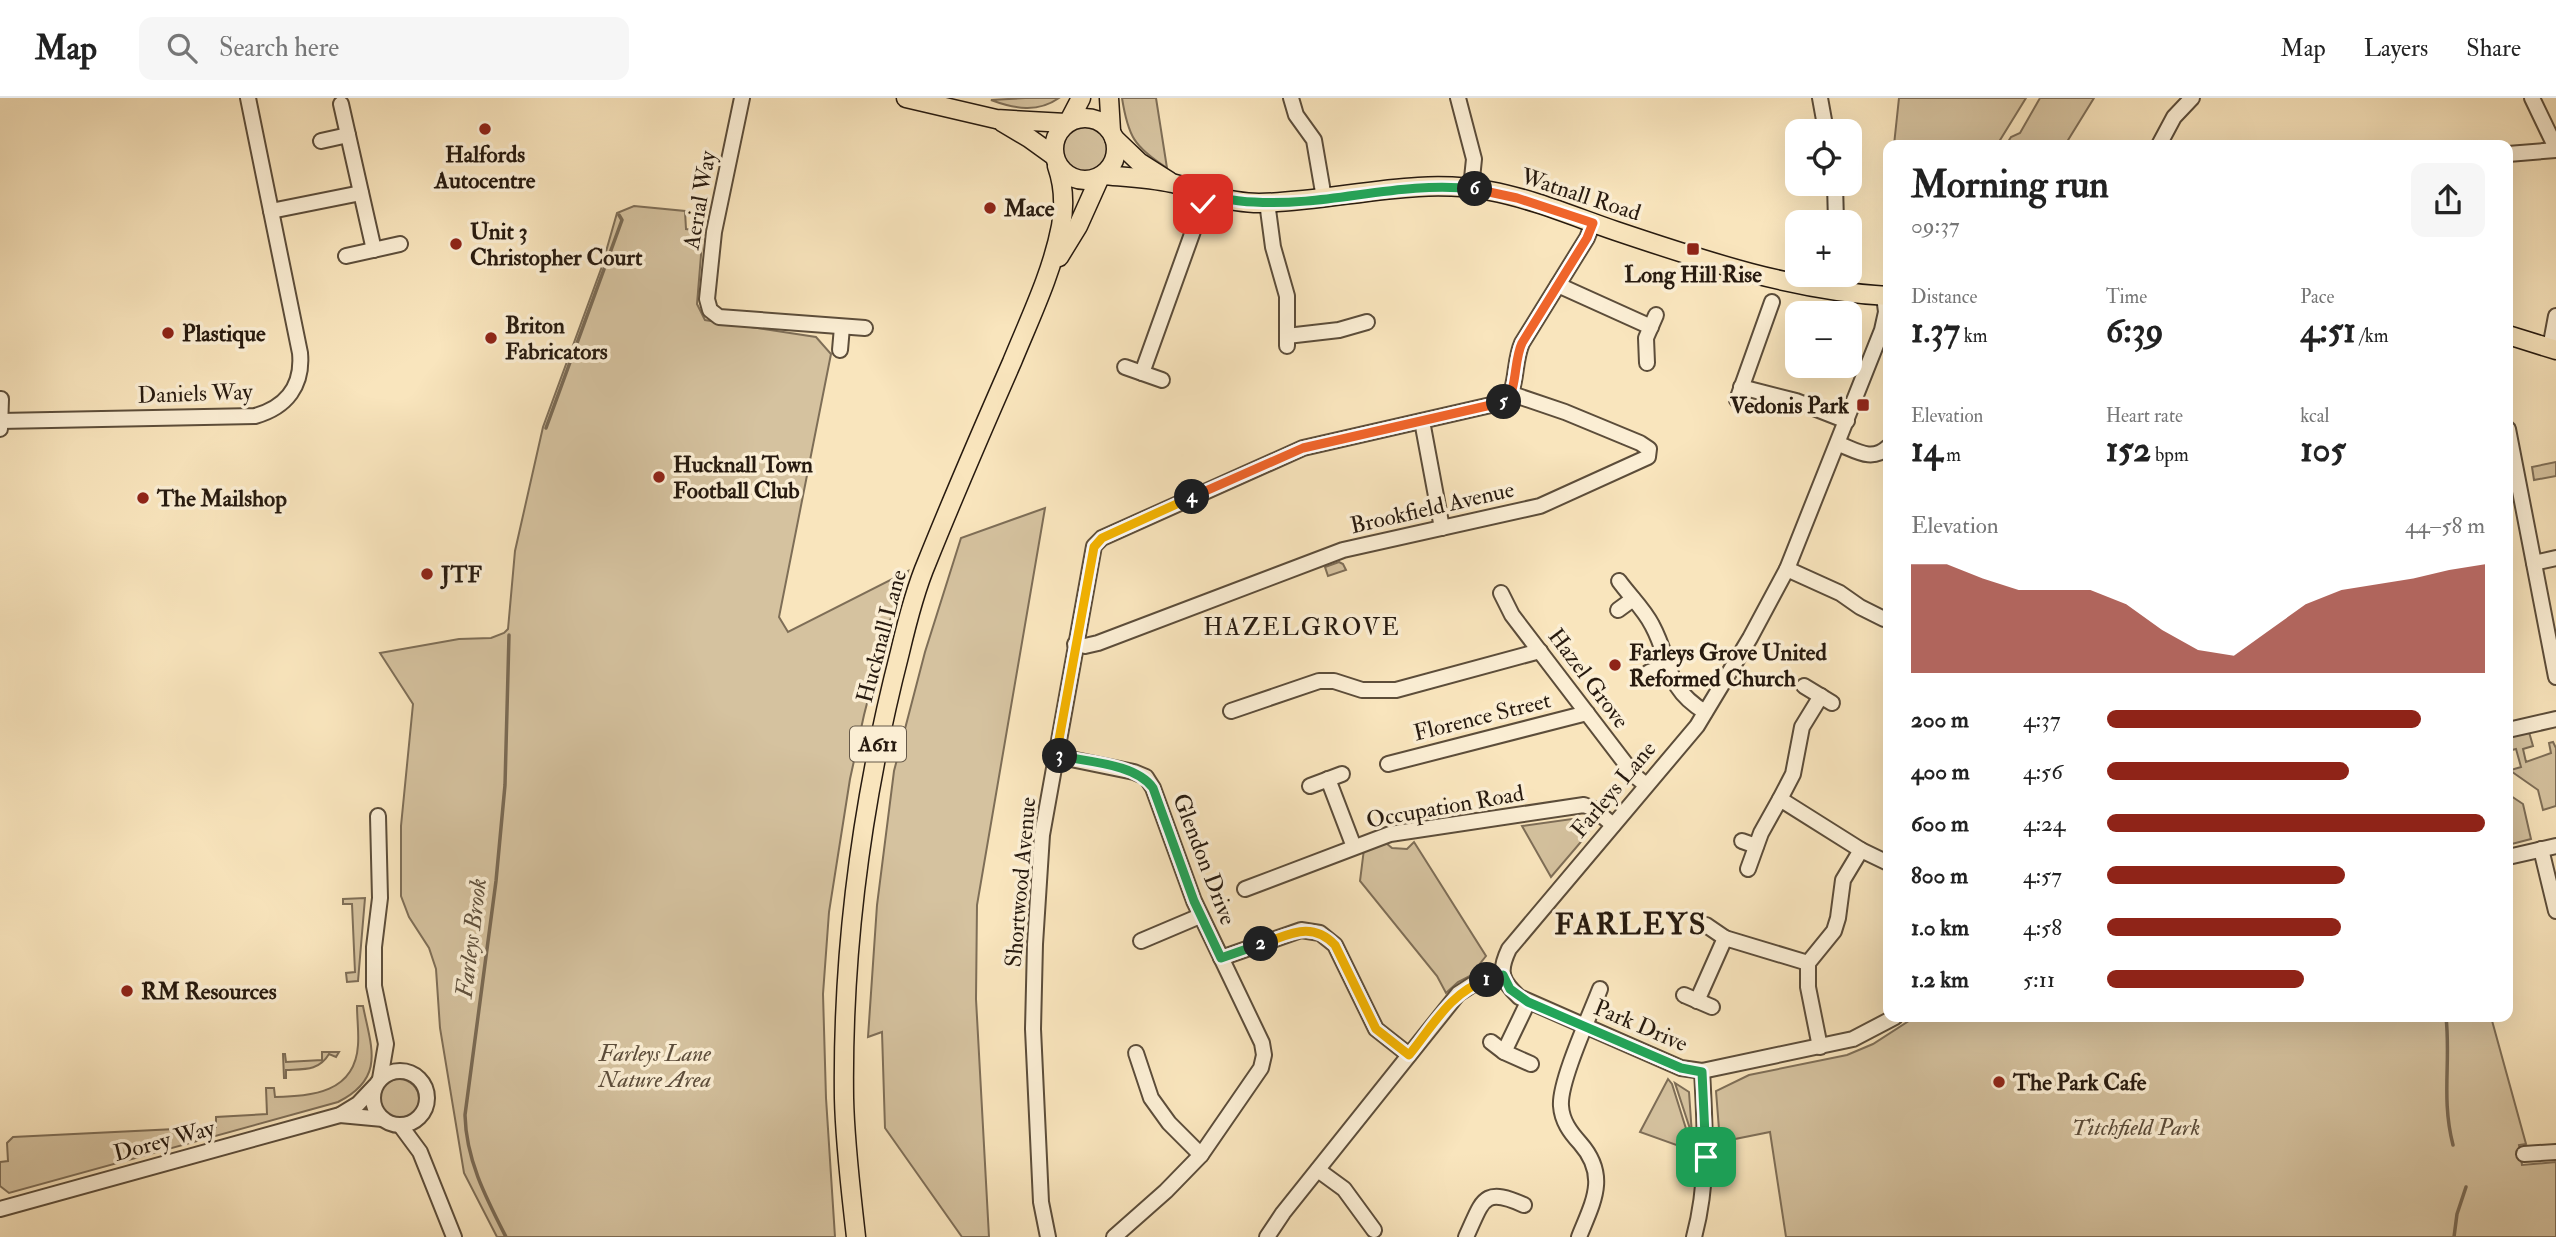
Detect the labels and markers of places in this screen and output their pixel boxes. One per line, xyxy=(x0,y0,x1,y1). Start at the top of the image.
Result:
marker: Halfords Autocentre xyxy=(477,121,493,137)
place label: Halfords Autocentre xyxy=(434,140,536,195)
pin: 6 xyxy=(1458,172,1492,206)
pin xyxy=(1173,174,1233,234)
place label: Mace xyxy=(1003,194,1055,223)
marker: Mace xyxy=(982,200,998,216)
place label: Unit 3 Christopher Court xyxy=(470,217,643,273)
marker: Unit 3 Christopher Court xyxy=(448,236,464,252)
marker: Long Hill Rise xyxy=(1685,241,1701,257)
place label: Long Hill Rise xyxy=(1624,260,1762,290)
place label: Briton Fabricators xyxy=(505,311,608,366)
place label: Plastique xyxy=(182,319,266,349)
marker: Plastique xyxy=(160,325,176,341)
marker: Briton Fabricators xyxy=(483,330,499,346)
pin: 5 xyxy=(1486,384,1522,420)
place label: Vedonis Park xyxy=(1729,391,1850,420)
marker: Vedonis Park xyxy=(1855,397,1871,413)
place label: Hucknall Town Football Club xyxy=(673,450,813,505)
marker: Hucknall Town Football Club xyxy=(651,469,667,485)
pin: 4 xyxy=(1174,480,1210,514)
place label: The Mailshop xyxy=(156,484,287,514)
marker: The Mailshop xyxy=(135,490,151,506)
place label: JTF xyxy=(440,560,482,590)
marker: JTF xyxy=(419,566,435,582)
place label: Farleys Grove United Reformed Church xyxy=(1629,638,1827,693)
marker: Farleys Grove United Reformed Church xyxy=(1607,657,1623,673)
pin: 3 xyxy=(1042,738,1078,774)
pin: 2 xyxy=(1244,926,1278,962)
pin: 1 xyxy=(1470,962,1504,998)
place label: RM Resources xyxy=(141,977,277,1006)
marker: RM Resources xyxy=(119,983,135,999)
place label: The Park Cafe xyxy=(2012,1068,2147,1097)
marker: The Park Cafe xyxy=(1991,1074,2007,1090)
pin xyxy=(1676,1127,1736,1187)

